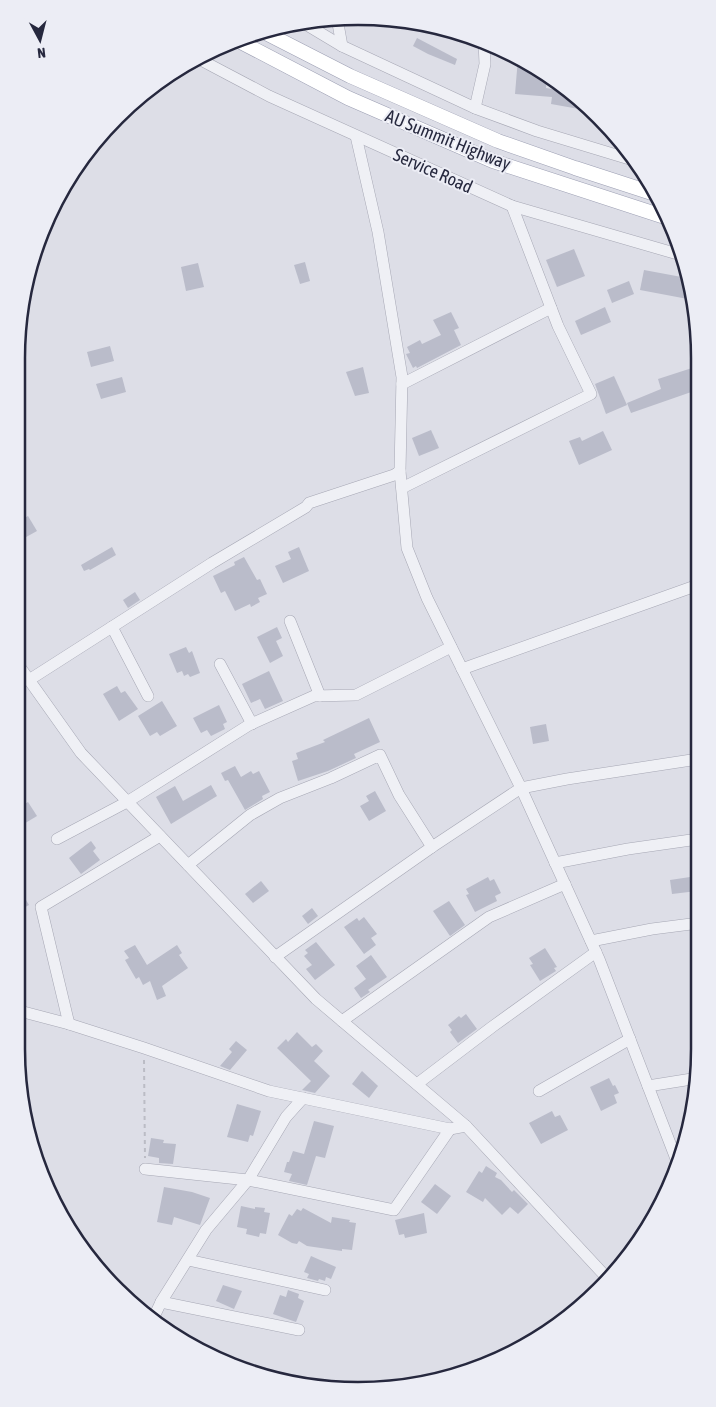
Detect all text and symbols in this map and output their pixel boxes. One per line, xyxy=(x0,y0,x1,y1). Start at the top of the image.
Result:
north arrow xyxy=(15,15,65,65)
text: N xyxy=(37,44,47,61)
street label: AU Summit Highway xyxy=(382,105,514,174)
street label: Service Road xyxy=(390,144,476,197)

